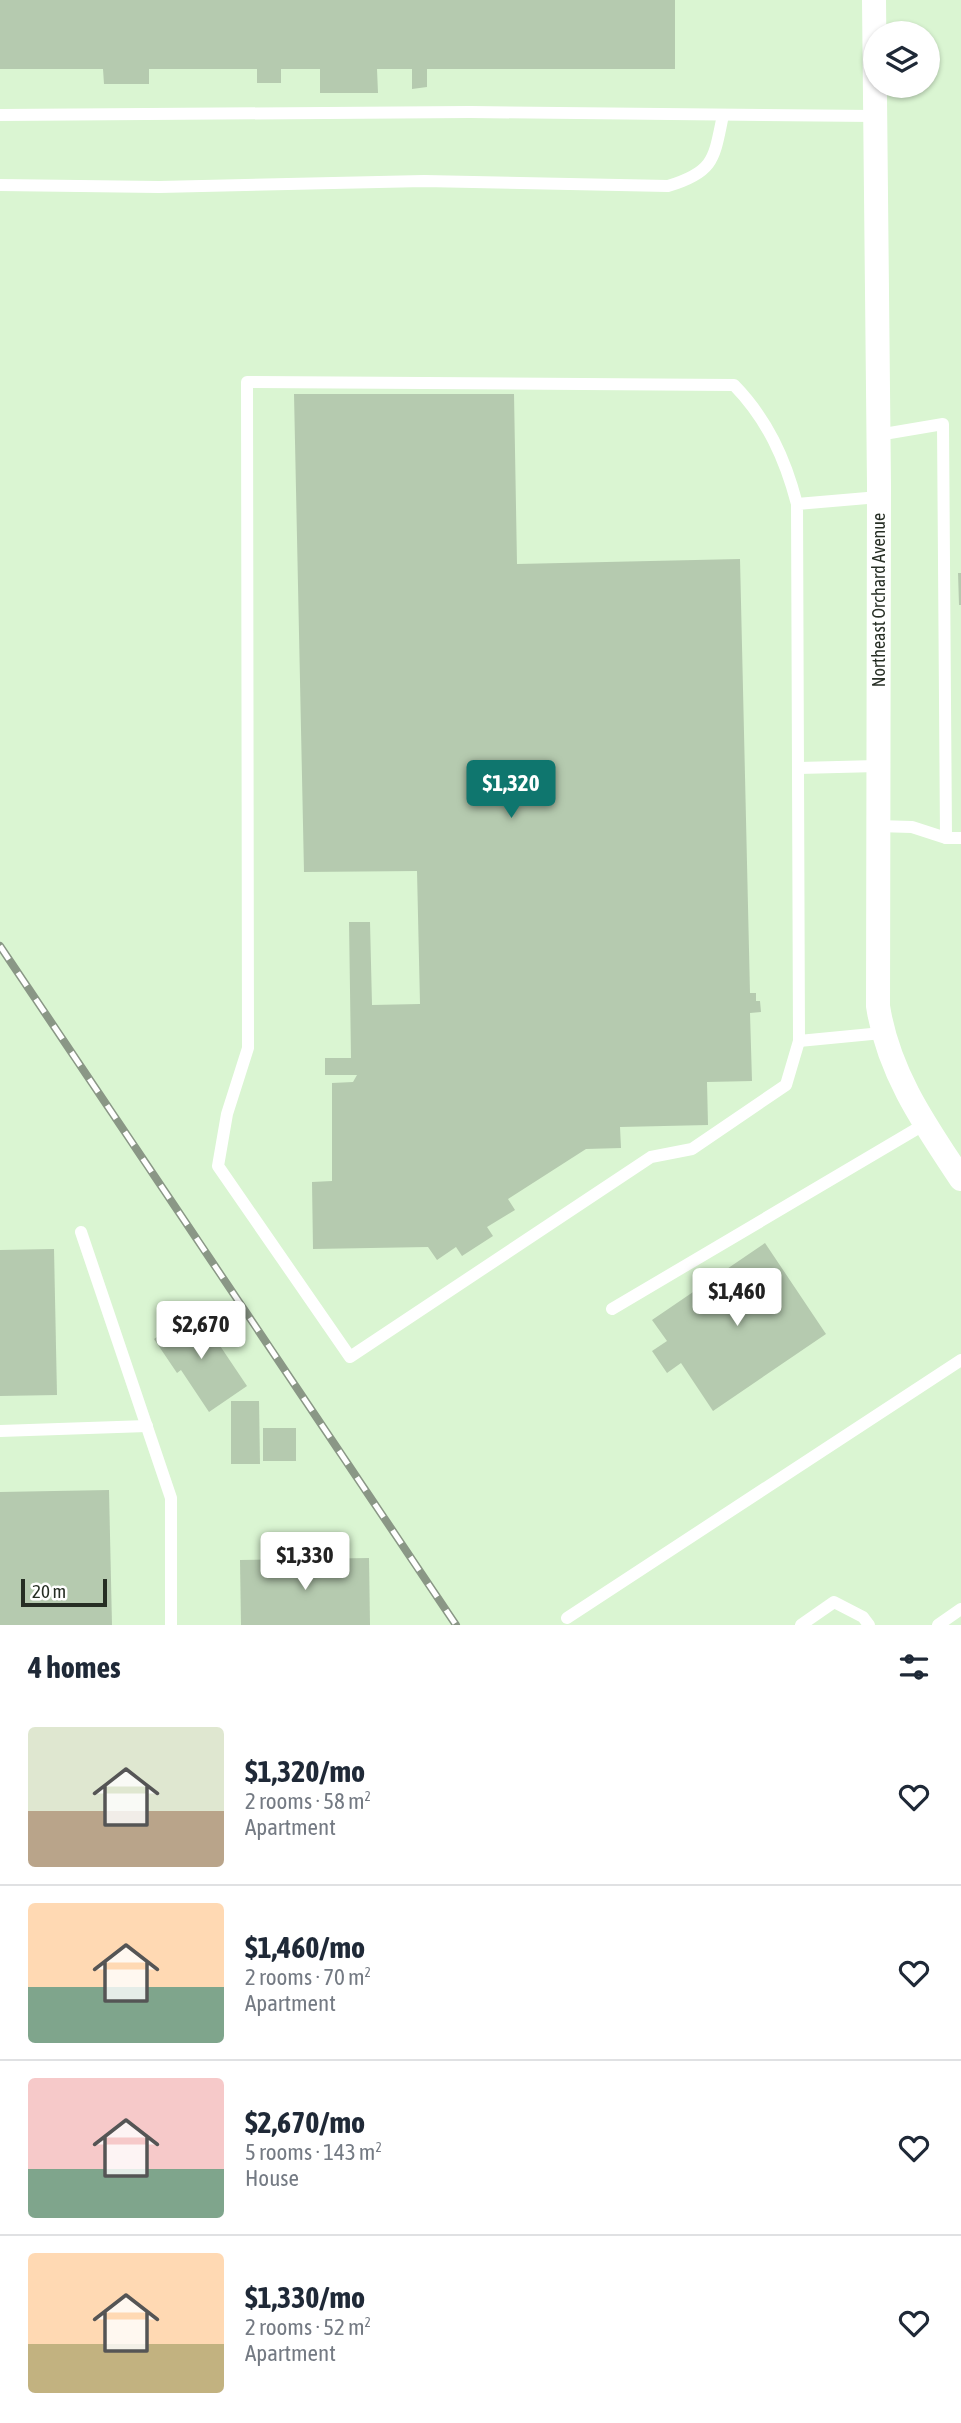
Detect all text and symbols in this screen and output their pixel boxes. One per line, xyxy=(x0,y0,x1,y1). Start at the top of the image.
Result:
map controls xyxy=(863,21,940,98)
button: layers xyxy=(863,21,940,98)
street label: Northeast Orchard Avenue xyxy=(868,513,889,687)
pin: $1,320 xyxy=(454,760,568,820)
text: $1,320 xyxy=(483,770,540,796)
pin: $1,460 xyxy=(680,1268,794,1328)
text: $1,460 xyxy=(709,1278,766,1304)
pin: $2,670 xyxy=(144,1302,258,1361)
text: $2,670 xyxy=(173,1311,230,1337)
pin: $1,330 xyxy=(248,1532,362,1592)
text: $1,330 xyxy=(277,1542,334,1568)
scale bar xyxy=(21,1576,107,1608)
text: 20 m xyxy=(32,1580,66,1602)
icon: filters xyxy=(895,1648,933,1686)
text: 4 homes xyxy=(28,1650,121,1684)
text: $1,320/mo xyxy=(245,1754,365,1788)
icon: home xyxy=(84,1755,168,1839)
icon: heart xyxy=(895,1778,933,1816)
text: 2 rooms · 58 m² xyxy=(245,1788,371,1814)
text: Apartment xyxy=(245,1814,336,1840)
text: $1,460/mo xyxy=(245,1930,365,1964)
icon: home xyxy=(84,1931,168,2015)
icon: heart xyxy=(895,1954,933,1992)
text: 2 rooms · 70 m² xyxy=(245,1964,371,1990)
text: Apartment xyxy=(245,1990,336,2016)
text: $2,670/mo xyxy=(245,2105,365,2139)
icon: home xyxy=(84,2106,168,2190)
icon: heart xyxy=(895,2129,933,2167)
text: 5 rooms · 143 m² xyxy=(245,2139,382,2165)
text: House xyxy=(245,2165,299,2191)
text: $1,330/mo xyxy=(245,2280,365,2314)
icon: home xyxy=(84,2281,168,2365)
icon: heart xyxy=(895,2304,933,2342)
text: 2 rooms · 52 m² xyxy=(245,2314,371,2340)
text: Apartment xyxy=(245,2340,336,2366)

